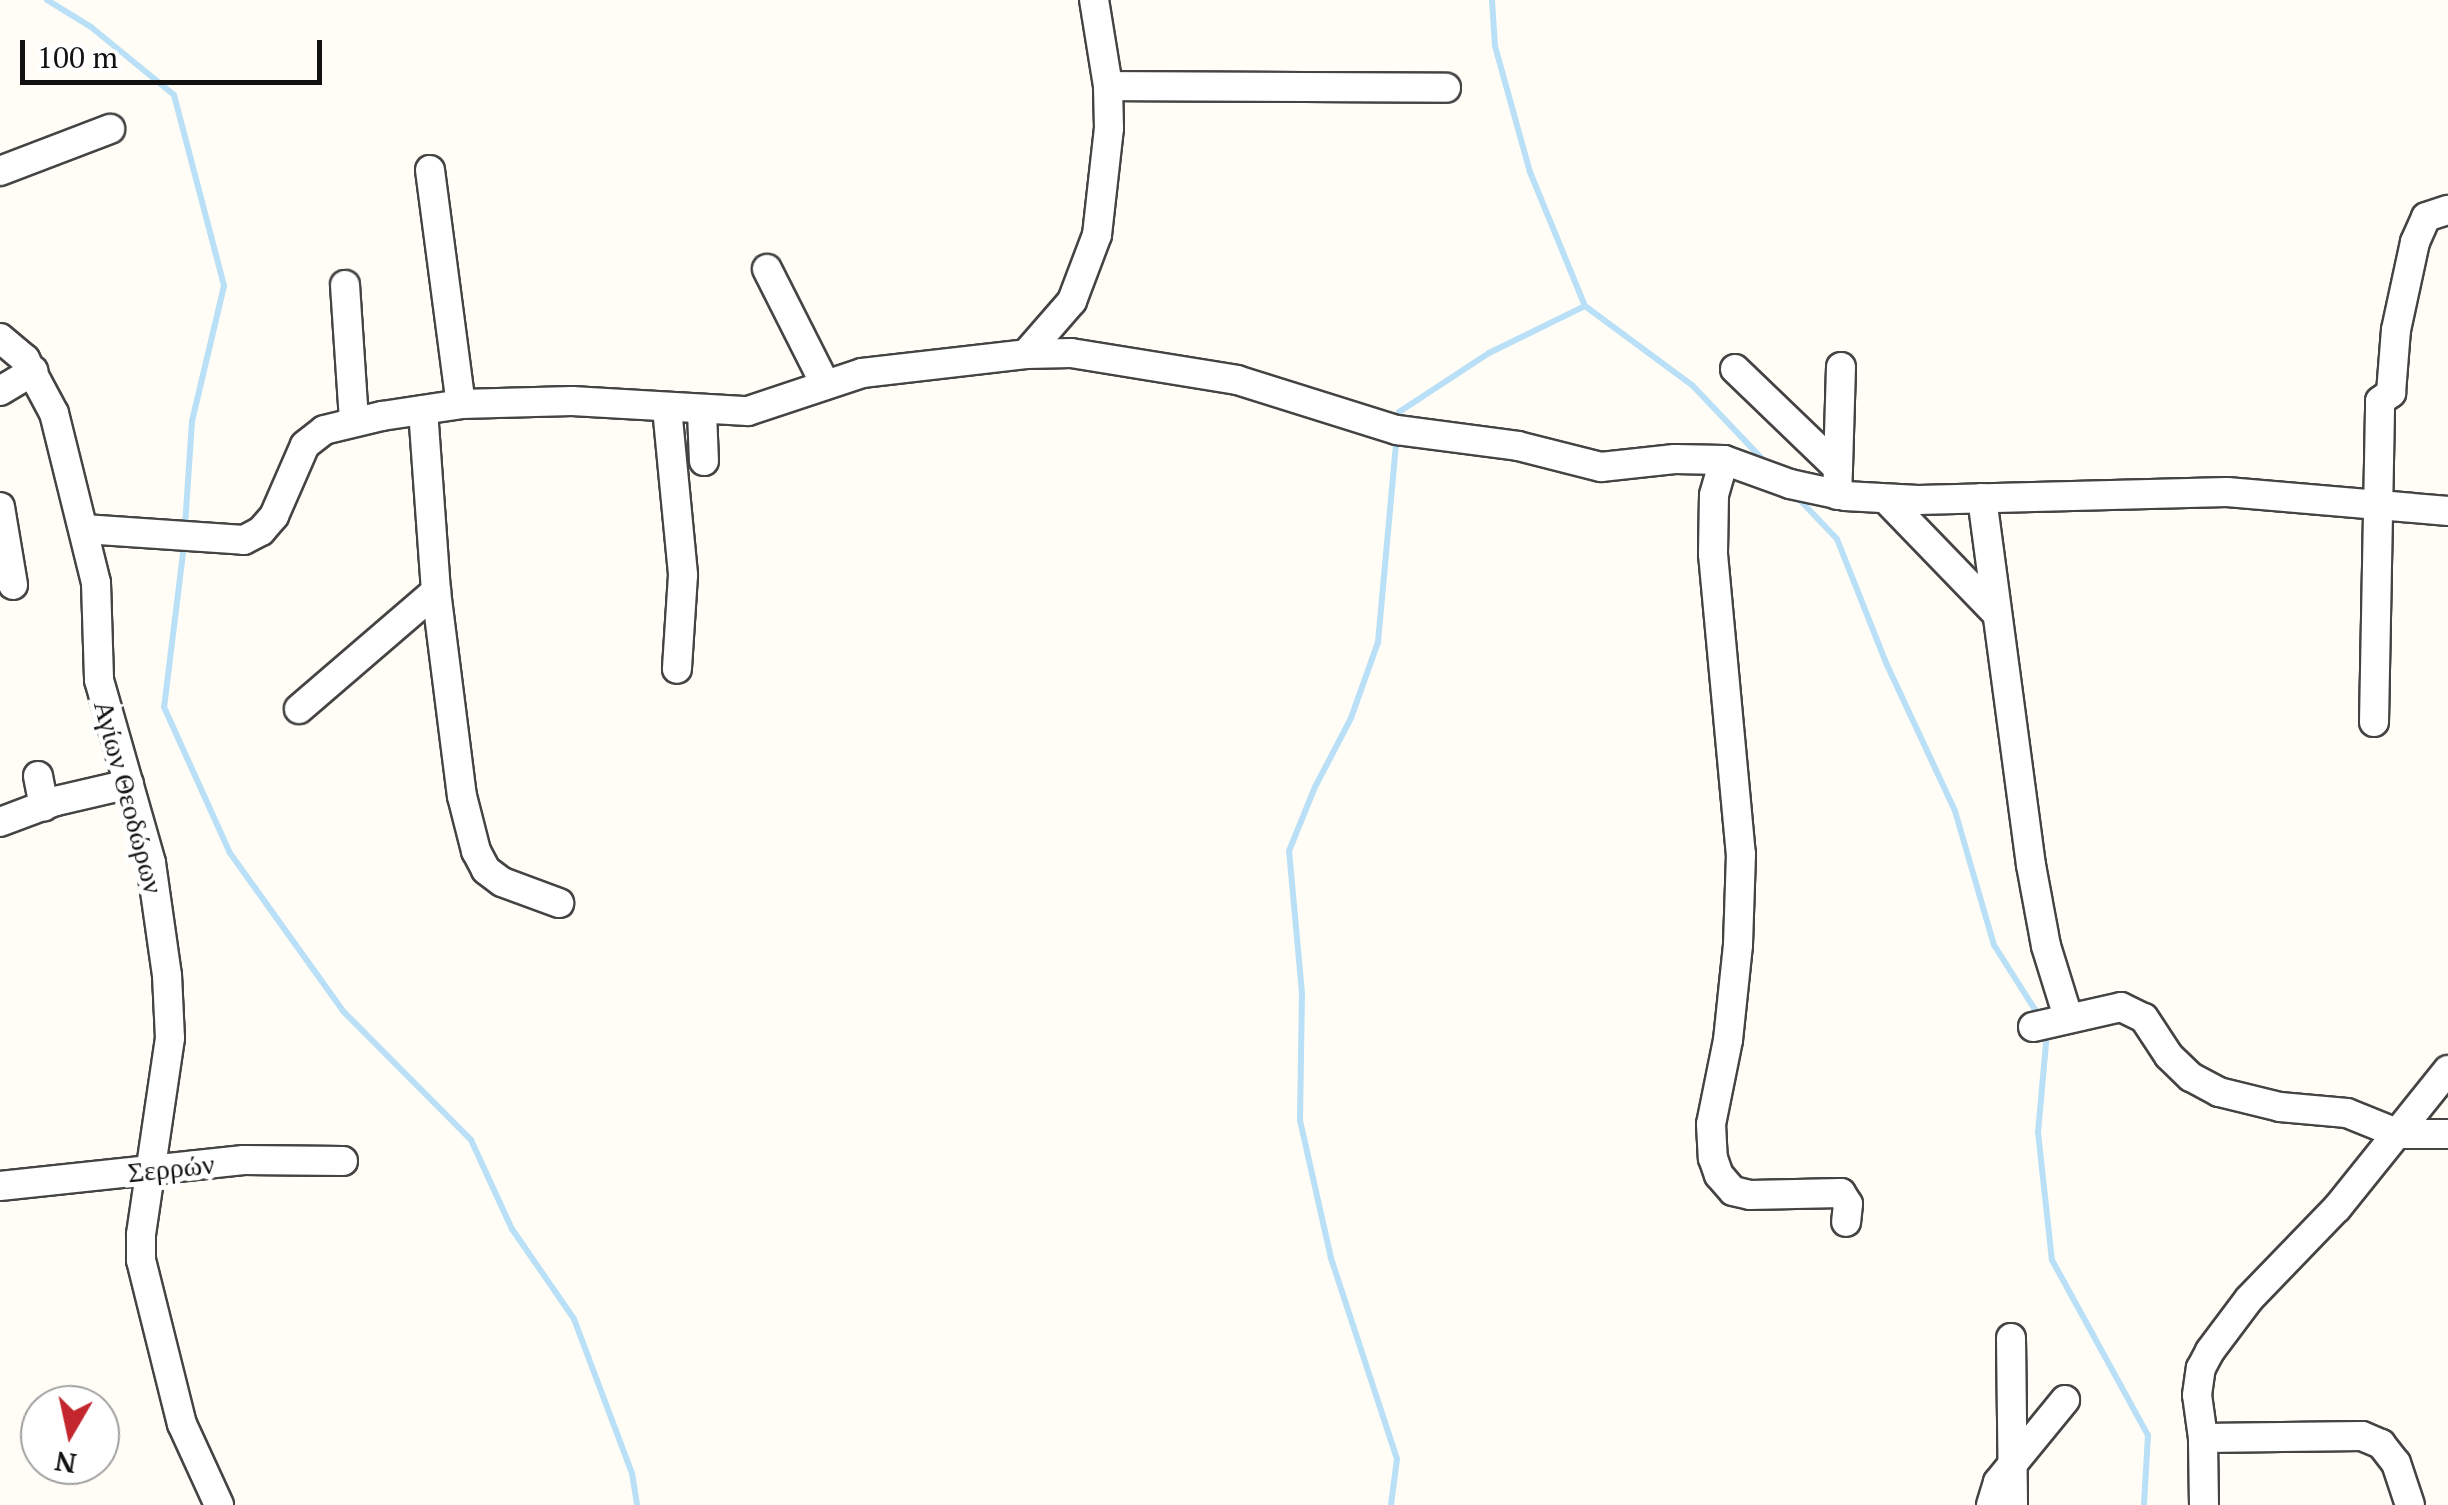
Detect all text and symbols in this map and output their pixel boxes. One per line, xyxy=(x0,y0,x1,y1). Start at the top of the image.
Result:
scale bar xyxy=(25,20,328,82)
text: 100 m xyxy=(37,37,118,77)
street label: Αγίων Θεοδώρων xyxy=(87,697,171,897)
street label: Σερρών xyxy=(126,1147,216,1189)
north arrow xyxy=(20,1385,120,1485)
text: N xyxy=(52,1443,79,1483)

